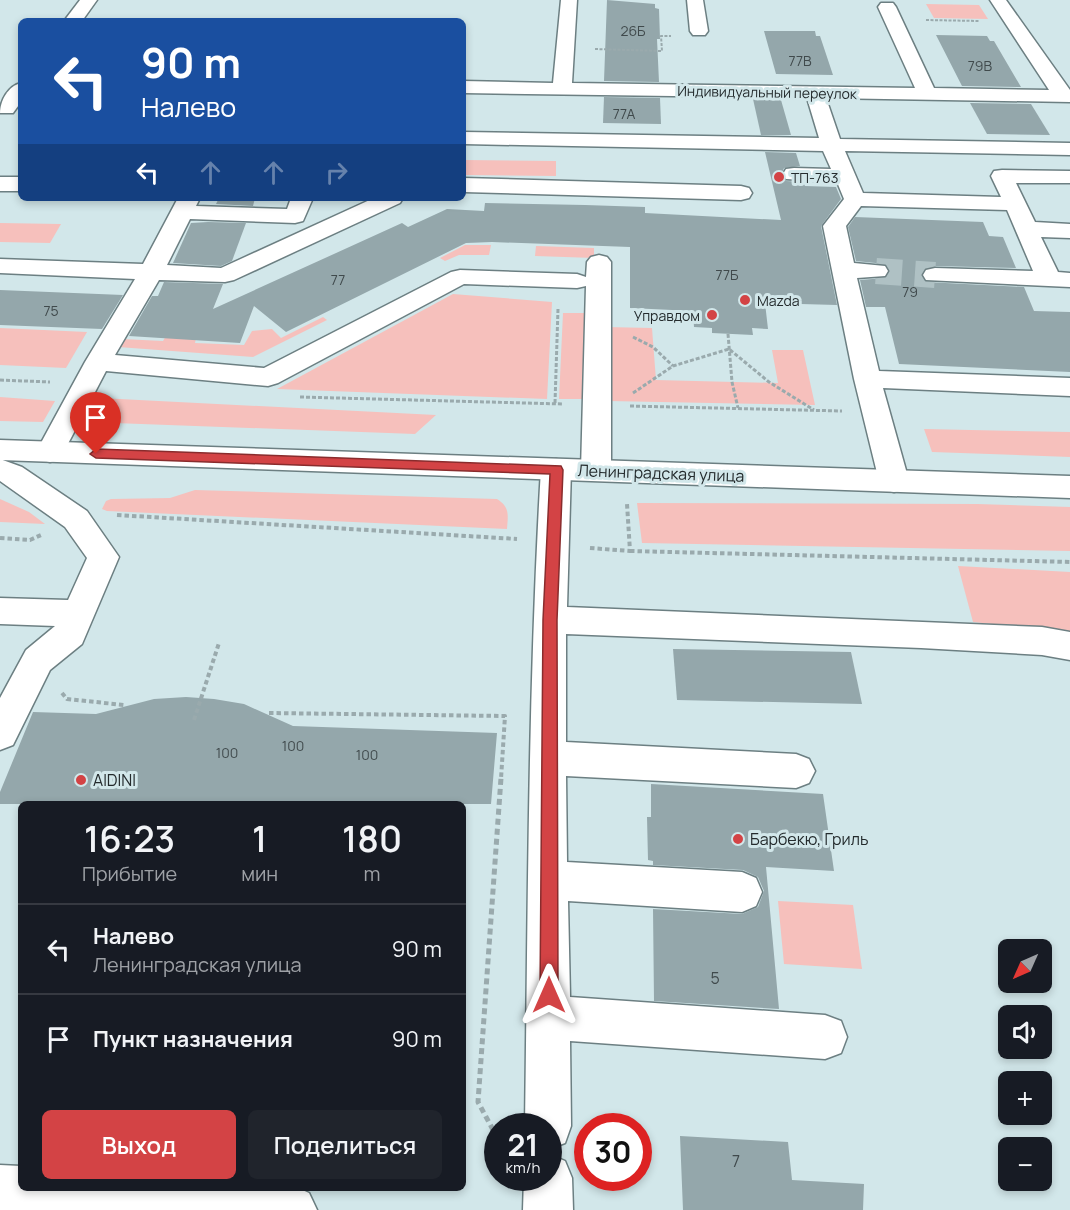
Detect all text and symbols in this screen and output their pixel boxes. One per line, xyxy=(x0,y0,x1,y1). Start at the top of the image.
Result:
house number: 26Б xyxy=(620,21,646,40)
text: 90 m xyxy=(141,33,241,91)
icon: left xyxy=(42,42,120,120)
house number: 77В xyxy=(788,51,812,70)
house number: 79В xyxy=(968,56,993,75)
street label: Индивидуальный переулок xyxy=(677,81,858,103)
text: Налево xyxy=(141,88,236,125)
house number: 77А xyxy=(613,104,635,123)
icon: left xyxy=(131,156,164,189)
icon: ahead xyxy=(194,156,227,189)
icon: ahead xyxy=(257,156,290,189)
icon: right xyxy=(320,156,353,189)
place label: ТП-763 xyxy=(791,168,838,187)
marker: ТП-763 xyxy=(772,170,786,184)
house number: 77Б xyxy=(716,265,739,284)
house number: 77 xyxy=(331,270,345,289)
house number: 79 xyxy=(902,282,918,301)
place label: Mazda xyxy=(757,291,799,310)
marker: Mazda xyxy=(738,293,752,307)
house number: 75 xyxy=(43,301,59,320)
place label: Управдом xyxy=(634,306,700,325)
marker: Управдом xyxy=(705,308,719,322)
pin xyxy=(70,392,121,454)
icon: arrive xyxy=(79,401,112,434)
street label: Ленинградская улица xyxy=(577,459,745,487)
house number: 100 xyxy=(282,736,304,755)
house number: 100 xyxy=(216,743,238,762)
house number: 100 xyxy=(356,745,378,764)
place label: AIDINI xyxy=(93,769,136,791)
marker: AIDINI xyxy=(74,773,88,787)
text: 16:23 xyxy=(84,814,175,863)
text: 1 xyxy=(252,814,267,863)
text: 180 xyxy=(342,814,402,863)
place label: Барбекю, Гриль xyxy=(750,828,868,850)
marker: Барбекю, Гриль xyxy=(731,832,745,846)
text: Прибытие xyxy=(82,860,177,887)
text: мин xyxy=(241,860,278,887)
text: m xyxy=(364,860,381,887)
text: Налево xyxy=(93,921,174,951)
icon: left xyxy=(42,933,75,966)
text: 90 m xyxy=(392,934,442,964)
north arrow xyxy=(998,939,1052,993)
map controls xyxy=(998,939,1052,1191)
text: Ленинградская улица xyxy=(93,951,302,978)
position arrow xyxy=(517,963,581,1027)
house number: 5 xyxy=(710,967,720,989)
button: sound xyxy=(998,1005,1052,1059)
icon: arrive xyxy=(42,1023,75,1056)
text: Пункт назначения xyxy=(93,1024,293,1054)
text: 90 m xyxy=(392,1024,442,1054)
button: + xyxy=(998,1071,1052,1125)
button: Выход xyxy=(42,1110,236,1179)
button: Поделиться xyxy=(248,1110,442,1179)
speed limit sign: 30 xyxy=(574,1113,652,1191)
text: 21 xyxy=(507,1124,539,1165)
button: − xyxy=(998,1137,1052,1191)
house number: 7 xyxy=(732,1150,740,1172)
text: km/h xyxy=(506,1157,540,1178)

